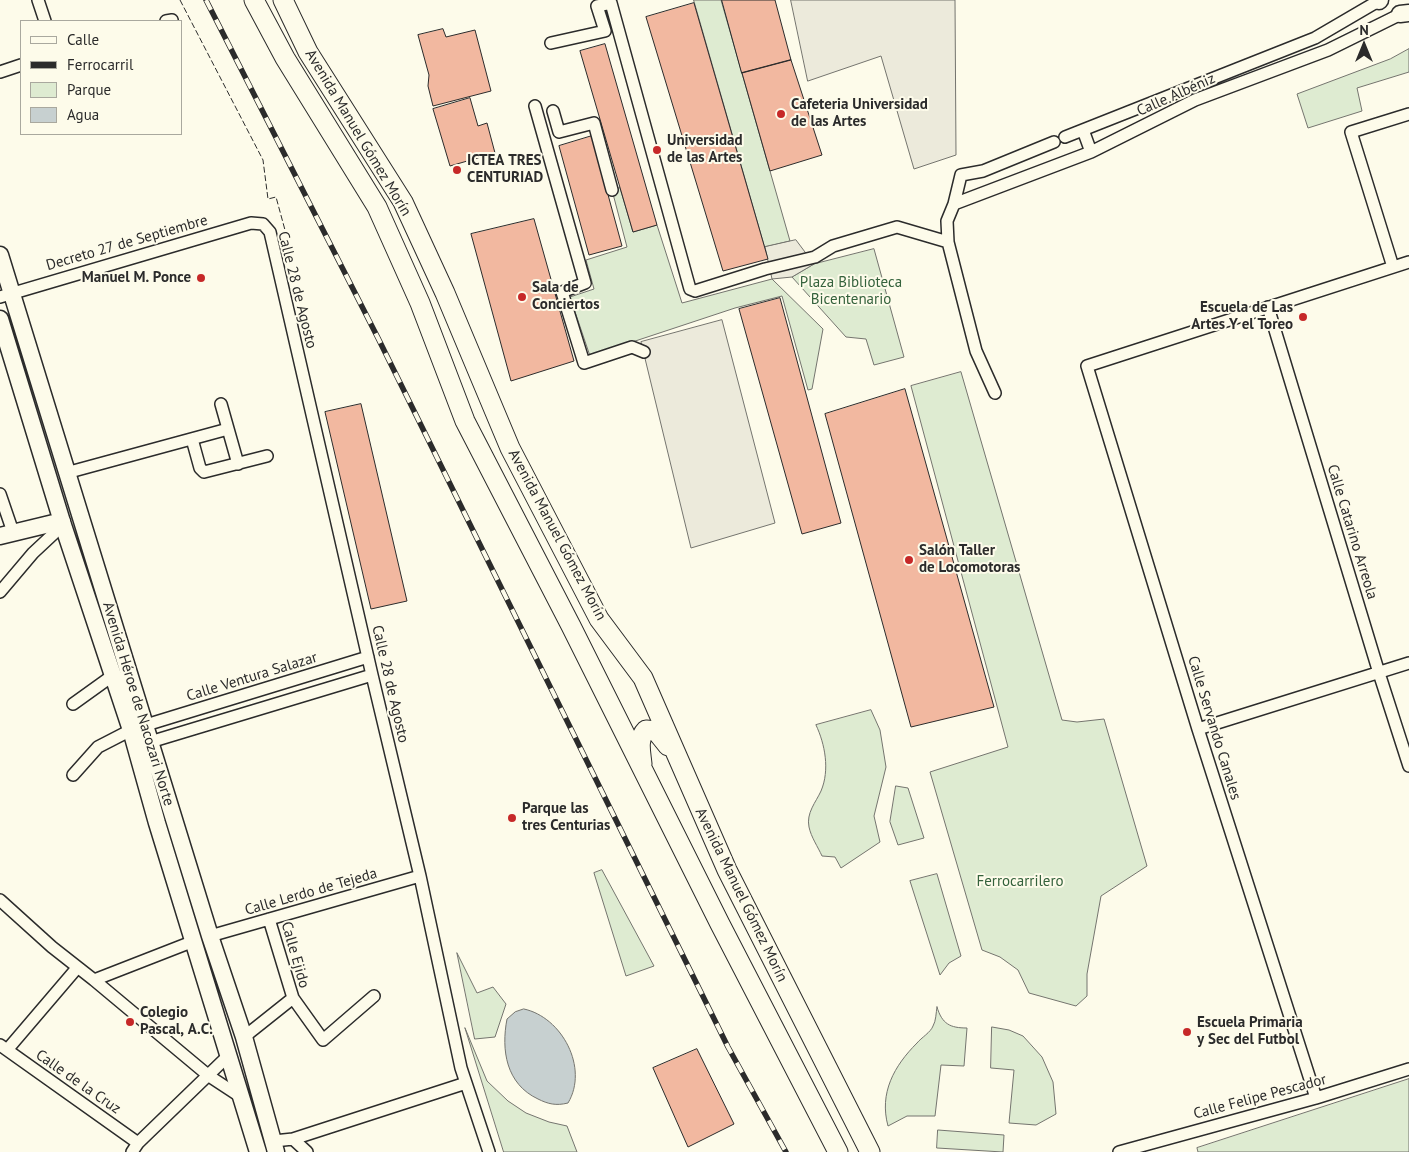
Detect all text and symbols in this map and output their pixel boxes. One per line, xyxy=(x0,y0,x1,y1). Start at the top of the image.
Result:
legend xyxy=(20,20,182,135)
north arrow xyxy=(1339,20,1389,70)
text: N xyxy=(1359,21,1369,39)
text: Calle xyxy=(67,30,99,49)
street label: Avenida Manuel Gómez Morín xyxy=(301,46,415,220)
text: Ferrocarril xyxy=(67,55,133,74)
street label: Calle Albéniz xyxy=(1134,70,1218,120)
text: Parque xyxy=(67,80,111,99)
place label: Cafeteria Universidad de las Artes xyxy=(791,96,928,131)
text: Agua xyxy=(67,105,99,124)
marker: Cafeteria Universidad de las Artes xyxy=(775,108,787,120)
place label: Universidad de las Artes xyxy=(667,132,743,167)
marker: Universidad de las Artes xyxy=(651,144,663,156)
place label: ICTEA TRES CENTURIAD xyxy=(467,152,543,187)
marker: ICTEA TRES CENTURIAD xyxy=(451,164,463,176)
street label: Decreto 27 de Septiembre xyxy=(44,211,210,275)
street label: Calle 28 de Agosto xyxy=(274,230,320,350)
place label: Manuel M. Ponce xyxy=(82,269,191,287)
marker: Manuel M. Ponce xyxy=(195,272,207,284)
park label: Plaza Biblioteca Bicentenario xyxy=(800,274,902,309)
place label: Sala de Conciertos xyxy=(532,279,599,314)
marker: Sala de Conciertos xyxy=(516,291,528,303)
place label: Escuela de Las Artes Y el Toreo xyxy=(1191,299,1293,334)
marker: Escuela de Las Artes Y el Toreo xyxy=(1297,311,1309,323)
street label: Avenida Manuel Gómez Morín xyxy=(504,446,610,624)
street label: Calle Catarino Arreola xyxy=(1323,462,1381,602)
place label: Salón Taller de Locomotoras xyxy=(919,542,1020,577)
marker: Salón Taller de Locomotoras xyxy=(903,554,915,566)
street label: Avenida Héroe de Nacozari Norte xyxy=(98,600,178,808)
street label: Calle 28 de Agosto xyxy=(368,623,412,745)
street label: Calle Ventura Salazar xyxy=(184,649,320,705)
street label: Calle Servando Canales xyxy=(1184,654,1244,802)
place label: Parque las tres Centurias xyxy=(522,800,610,835)
street label: Avenida Manuel Gómez Morín xyxy=(691,805,791,985)
marker: Parque las tres Centurias xyxy=(506,812,518,824)
street label: Calle Lerdo de Tejeda xyxy=(243,865,379,919)
park label: Ferrocarrilero xyxy=(976,873,1064,891)
street label: Calle Ejido xyxy=(277,920,313,990)
place label: Colegio Pascal, A.C. xyxy=(140,1004,213,1039)
place label: Escuela Primaria y Sec del Futbol xyxy=(1197,1014,1303,1049)
marker: Colegio Pascal, A.C. xyxy=(124,1016,136,1028)
marker: Escuela Primaria y Sec del Futbol xyxy=(1181,1026,1193,1038)
street label: Calle de la Cruz xyxy=(32,1046,124,1118)
street label: Calle Felipe Pescador xyxy=(1192,1071,1328,1123)

